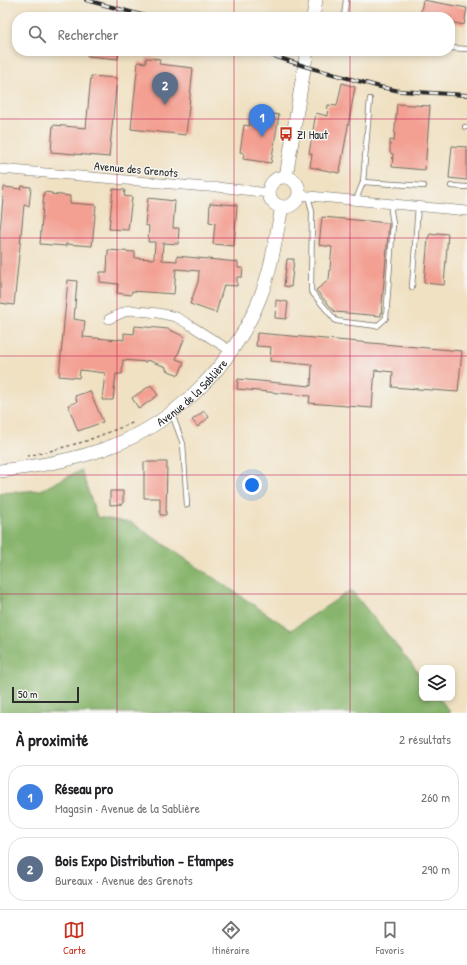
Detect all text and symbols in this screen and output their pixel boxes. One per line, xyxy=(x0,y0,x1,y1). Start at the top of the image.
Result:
search box xyxy=(12,12,455,56)
icon: search xyxy=(26,23,48,45)
text: Rechercher xyxy=(58,24,119,45)
pin: 2 xyxy=(152,72,178,105)
pin: 1 xyxy=(249,104,275,137)
bus stop icon: ZI Haut xyxy=(278,126,294,142)
place label: ZI Haut xyxy=(297,126,329,143)
street label: Avenue des Grenots xyxy=(93,157,179,181)
street label: Avenue de la Sablière xyxy=(153,355,231,430)
your location xyxy=(242,475,262,495)
map controls xyxy=(419,665,455,701)
button: layers xyxy=(419,665,455,701)
scale bar xyxy=(12,685,79,704)
text: 50 m xyxy=(18,687,38,701)
text: À proximité xyxy=(16,728,88,751)
text: 2 résultats xyxy=(399,730,451,748)
text: Réseau pro xyxy=(55,778,113,799)
text: 1 xyxy=(28,788,32,806)
text: 260 m xyxy=(421,788,450,806)
text: Magasin · Avenue de la Sablière xyxy=(55,799,200,817)
text: Bois Expo Distribution - Etampes xyxy=(55,850,234,871)
text: 2 xyxy=(27,860,33,878)
text: 290 m xyxy=(421,860,450,878)
text: Bureaux · Avenue des Grenots xyxy=(55,871,193,889)
tab: Carte xyxy=(63,919,86,957)
tab: Itinéraire xyxy=(212,919,250,957)
tab: Favoris xyxy=(376,919,404,957)

